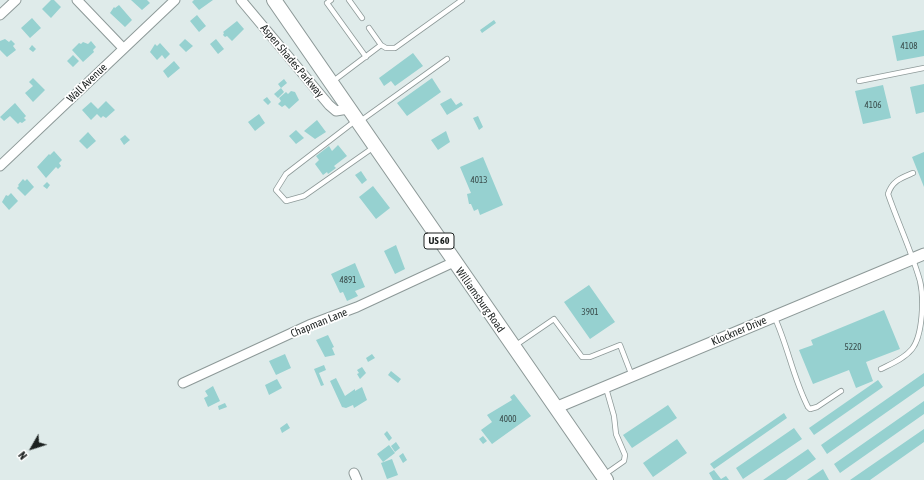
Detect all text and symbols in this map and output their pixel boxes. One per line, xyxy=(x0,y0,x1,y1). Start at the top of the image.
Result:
street label: Aspen Shades Parkway xyxy=(258,22,326,100)
house number: 4108 xyxy=(901,41,917,51)
street label: Wall Avenue xyxy=(64,61,110,105)
house number: 4106 xyxy=(865,100,881,110)
house number: 4013 xyxy=(471,175,487,185)
road number: US 60 xyxy=(424,233,454,249)
street label: Williamsburg Road xyxy=(453,265,507,335)
house number: 4891 xyxy=(340,275,356,285)
street label: Chapman Lane xyxy=(289,306,349,340)
house number: 3901 xyxy=(582,307,598,317)
street label: Klockner Drive xyxy=(709,313,769,349)
house number: 5220 xyxy=(845,342,861,352)
house number: 4000 xyxy=(500,414,516,424)
north arrow xyxy=(12,428,52,468)
text: N xyxy=(16,449,29,462)

